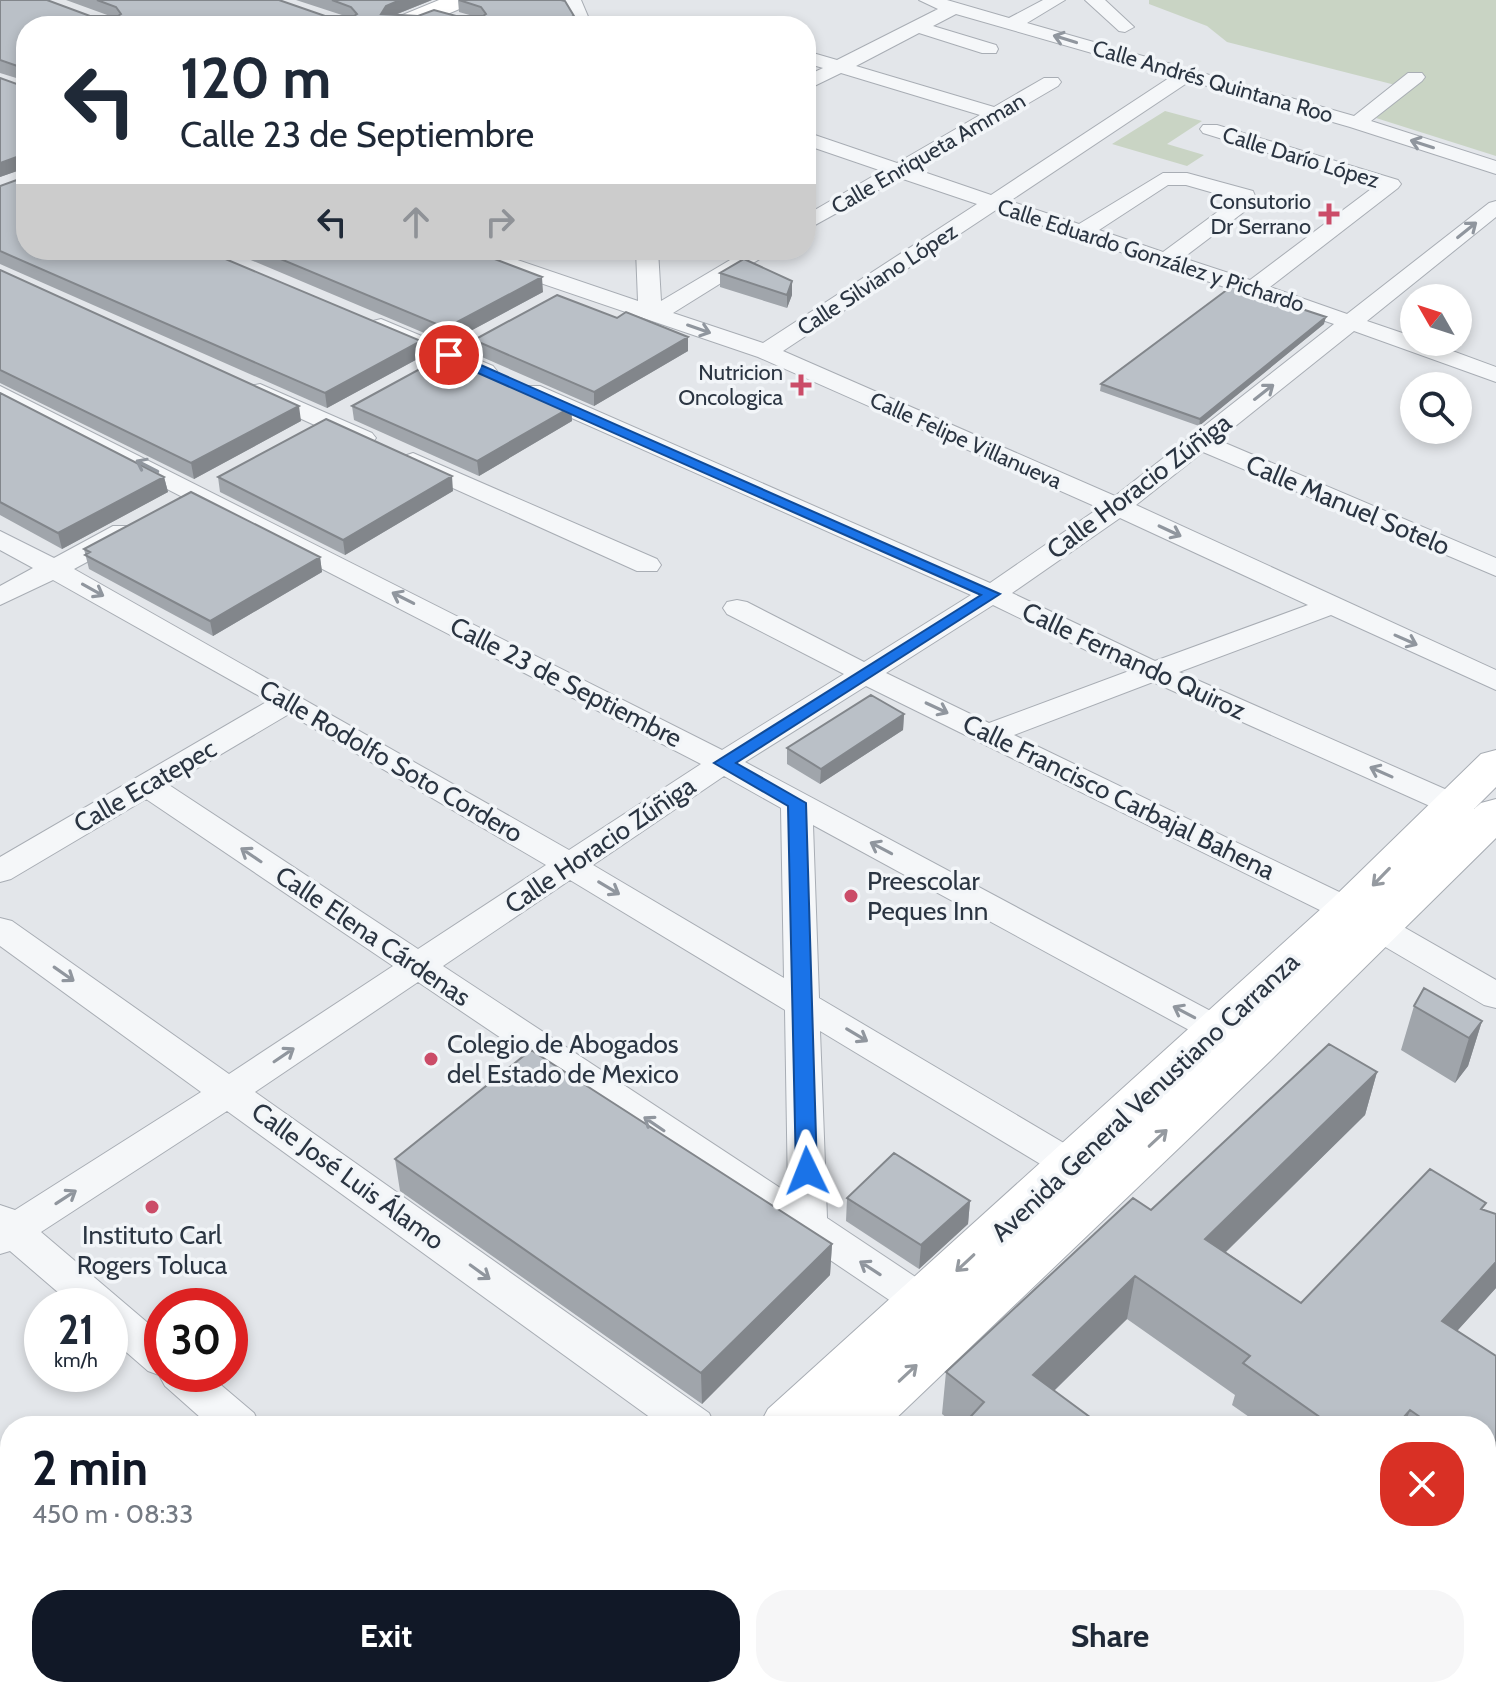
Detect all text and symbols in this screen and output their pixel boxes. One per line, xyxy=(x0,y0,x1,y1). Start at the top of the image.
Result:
one-way arrow xyxy=(1053,31,1078,45)
street label: Calle Andrés Quintana Roo xyxy=(1090,34,1336,129)
text: 120 m xyxy=(180,44,331,112)
icon: left xyxy=(48,48,152,152)
street label: Calle Enriqueta Amman xyxy=(826,87,1030,220)
text: Calle 23 de Septiembre xyxy=(180,112,534,156)
street label: Calle Darío López xyxy=(1219,121,1382,194)
one-way arrow xyxy=(1409,135,1434,150)
place label: Consutorio Dr Serrano xyxy=(1210,188,1311,240)
street label: Calle Eduardo González y Pichardo xyxy=(994,193,1308,318)
icon: left xyxy=(310,200,354,244)
icon: ahead xyxy=(394,200,438,244)
icon: right xyxy=(478,200,522,244)
marker: Consutorio Dr Serrano xyxy=(1318,203,1340,225)
street label: Calle Silviano López xyxy=(792,218,962,341)
one-way arrow xyxy=(1456,221,1477,239)
north arrow xyxy=(1400,284,1472,356)
map controls xyxy=(1400,284,1472,444)
pin xyxy=(415,321,483,389)
one-way arrow xyxy=(687,323,712,338)
icon: arrive xyxy=(427,333,471,377)
place label: Nutricion Oncologica xyxy=(678,359,783,411)
button: search xyxy=(1400,372,1472,444)
marker: Nutricion Oncologica xyxy=(790,374,812,396)
one-way arrow xyxy=(1253,383,1274,400)
street label: Calle Felipe Villanueva xyxy=(866,386,1066,495)
street label: Calle Horacio Zúñiga xyxy=(1040,406,1238,566)
street label: Calle Manuel Sotelo xyxy=(1241,448,1455,562)
one-way arrow xyxy=(135,458,159,473)
one-way arrow xyxy=(1157,524,1181,539)
one-way arrow xyxy=(81,582,104,598)
one-way arrow xyxy=(392,589,416,605)
street label: Calle Fernando Quiroz xyxy=(1017,595,1251,727)
street label: Calle 23 de Septiembre xyxy=(445,610,687,754)
one-way arrow xyxy=(1393,633,1418,648)
street label: Calle Rodolfo Soto Cordero xyxy=(254,673,528,849)
one-way arrow xyxy=(925,701,949,716)
street label: Calle Francisco Carbajal Bahena xyxy=(958,707,1281,887)
street label: Calle Ecatepec xyxy=(68,732,222,840)
one-way arrow xyxy=(1369,764,1393,779)
street label: Calle Horacio Zúñiga xyxy=(499,769,702,921)
one-way arrow xyxy=(870,840,894,856)
one-way arrow xyxy=(241,847,263,863)
street label: Calle Elena Cárdenas xyxy=(269,859,477,1013)
place label: Preescolar Peques Inn xyxy=(867,865,988,927)
one-way arrow xyxy=(1372,867,1391,886)
one-way arrow xyxy=(597,880,620,896)
marker: Preescolar Peques Inn xyxy=(842,887,860,905)
street label: Avenida General Venustiano Carranza xyxy=(984,945,1306,1248)
one-way arrow xyxy=(52,966,74,982)
one-way arrow xyxy=(1173,1004,1196,1020)
one-way arrow xyxy=(845,1027,867,1043)
place label: Colegio de Abogados del Estado de Mexico xyxy=(447,1028,679,1090)
one-way arrow xyxy=(272,1047,295,1063)
marker: Colegio de Abogados del Estado de Mexico xyxy=(422,1050,440,1068)
street label: Calle José Luis Álamo xyxy=(245,1095,451,1257)
one-way arrow xyxy=(643,1115,666,1131)
position arrow xyxy=(765,1129,849,1213)
one-way arrow xyxy=(1148,1129,1168,1147)
one-way arrow xyxy=(54,1188,76,1205)
marker: Instituto Carl Rogers Toluca xyxy=(143,1198,161,1216)
place label: Instituto Carl Rogers Toluca xyxy=(77,1219,228,1281)
one-way arrow xyxy=(955,1254,975,1273)
one-way arrow xyxy=(860,1259,882,1276)
one-way arrow xyxy=(469,1264,491,1280)
speed limit sign: 30 xyxy=(144,1288,248,1392)
text: 21 xyxy=(58,1305,94,1354)
text: km/h xyxy=(54,1348,98,1372)
one-way arrow xyxy=(897,1365,917,1383)
text: 2 min xyxy=(32,1439,148,1497)
button: close xyxy=(1380,1442,1464,1526)
text: 450 m · 08:33 xyxy=(32,1498,193,1530)
button: Exit xyxy=(32,1590,740,1682)
button: Share xyxy=(756,1590,1464,1682)

